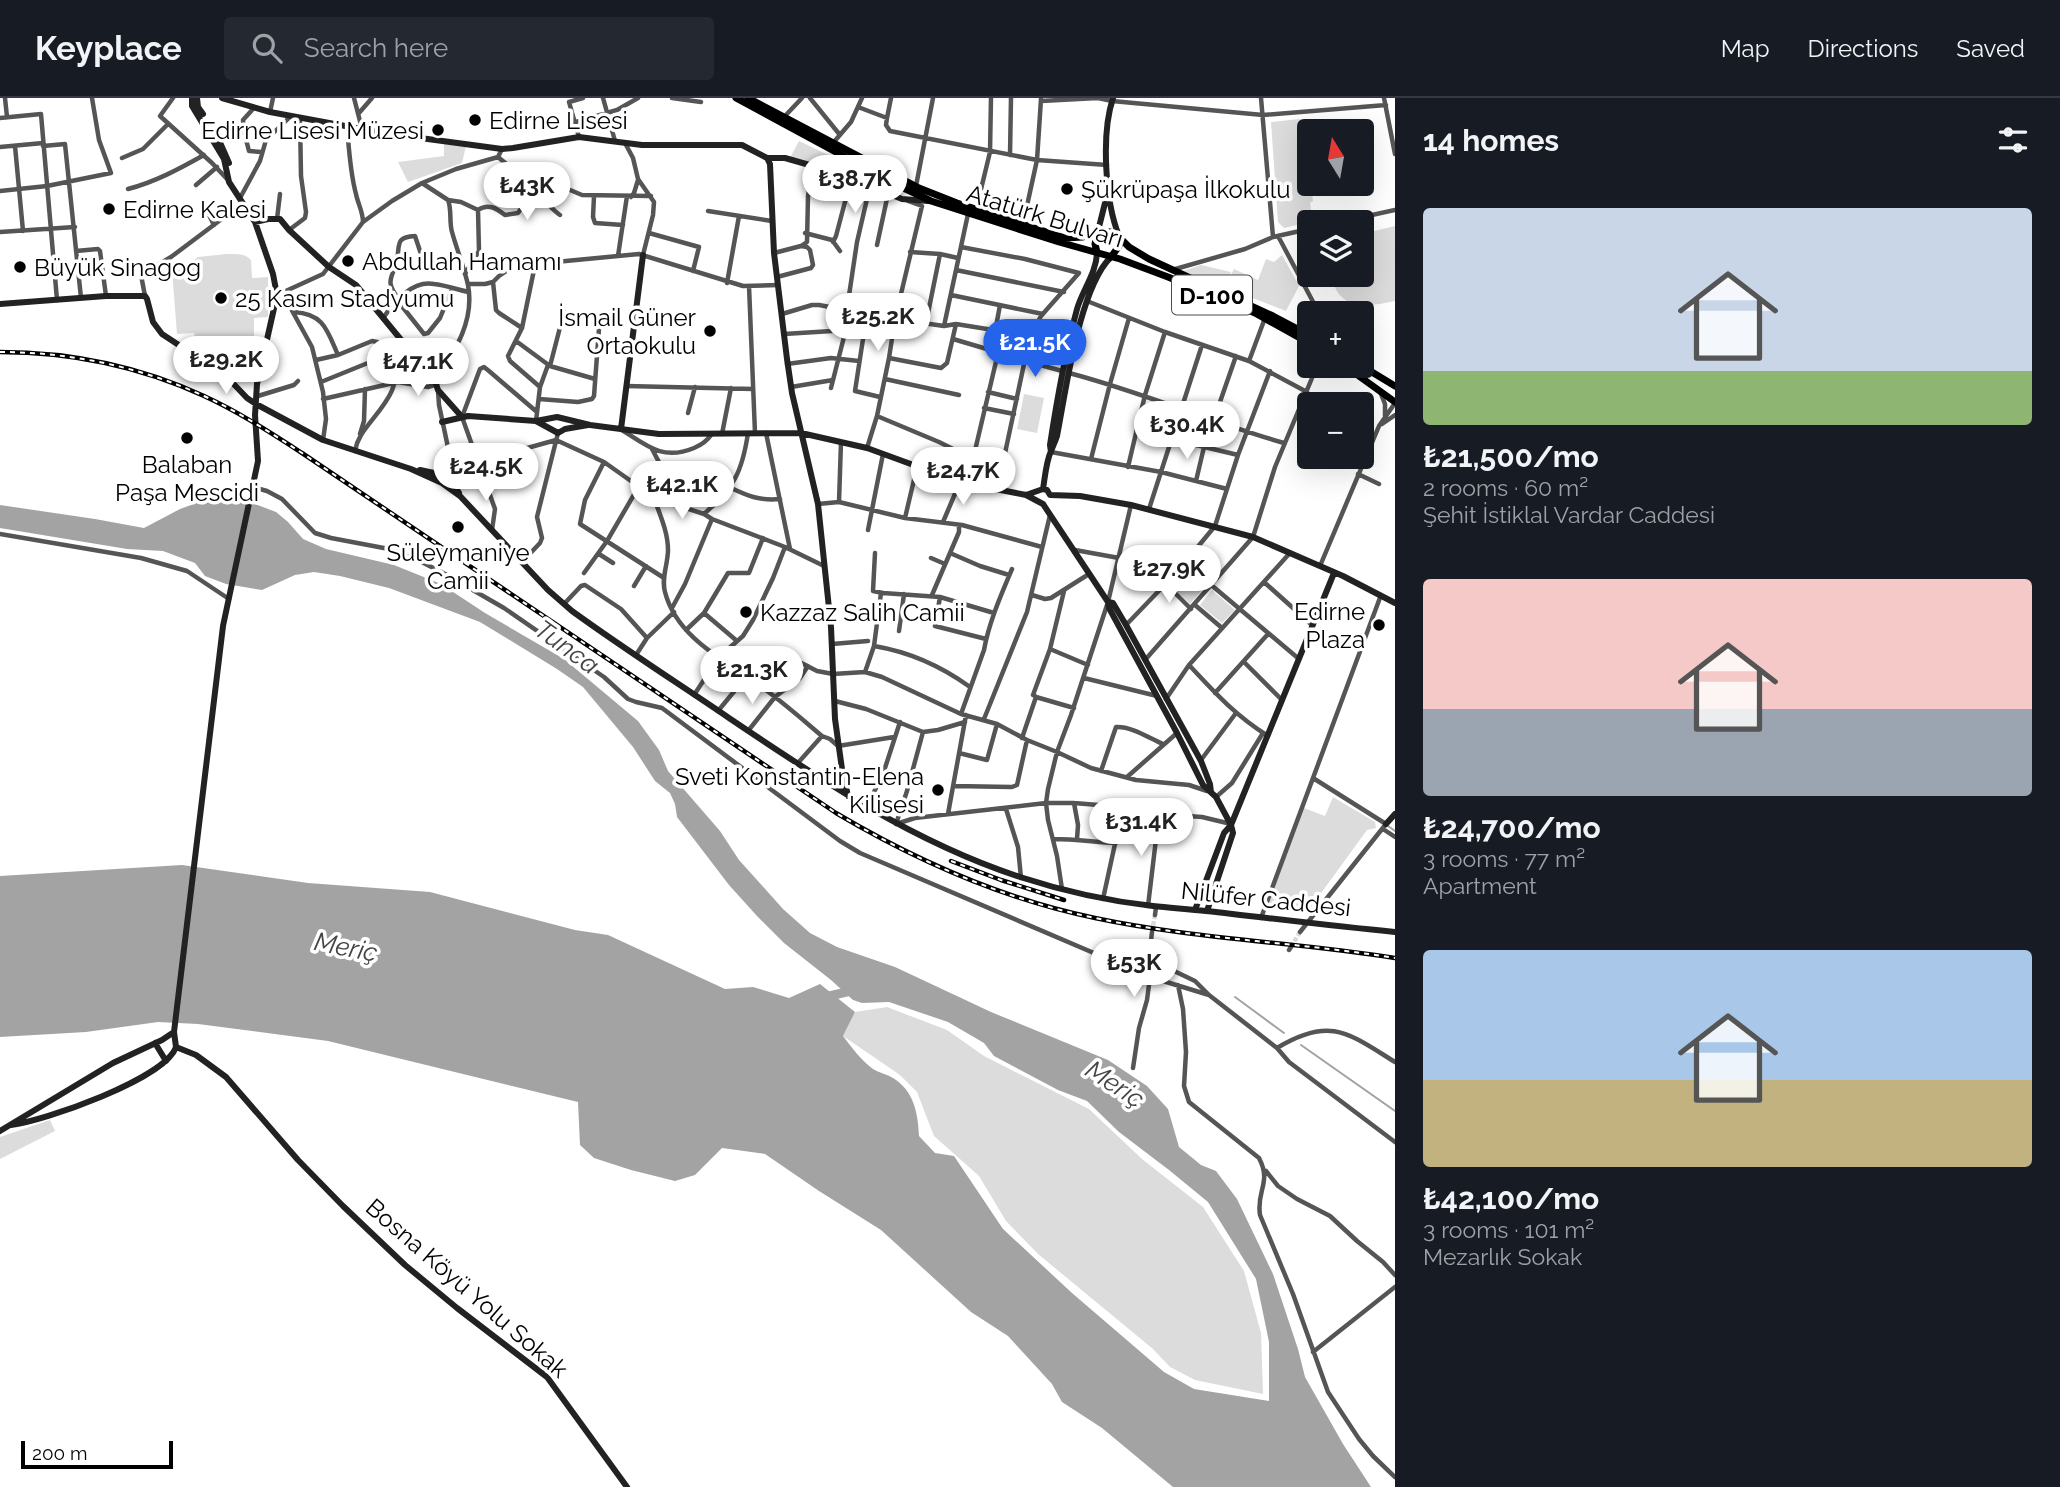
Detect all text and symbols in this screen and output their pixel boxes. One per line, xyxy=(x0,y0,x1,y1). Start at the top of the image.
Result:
search box xyxy=(224,17,714,80)
text: Keyplace xyxy=(35,29,182,68)
icon: search xyxy=(248,29,286,67)
text: Search here xyxy=(304,33,448,63)
text: Map xyxy=(1721,34,1770,63)
text: Directions xyxy=(1808,34,1918,63)
text: Saved xyxy=(1956,34,2025,63)
place label: Edirne Lisesi xyxy=(489,106,628,135)
marker: Edirne Lisesi xyxy=(467,112,483,128)
place label: Edirne Lisesi Müzesi xyxy=(201,116,424,145)
north arrow xyxy=(1297,119,1374,196)
map controls xyxy=(1297,119,1374,469)
icon: filters xyxy=(1994,121,2032,159)
marker: Edirne Lisesi Müzesi xyxy=(430,122,446,138)
text: 14 homes xyxy=(1423,123,1559,158)
pin: ₺38.7K xyxy=(798,156,912,215)
pin: ₺43K xyxy=(486,162,568,222)
text: ₺38.7K xyxy=(818,164,892,191)
text: ₺43K xyxy=(499,171,555,198)
place label: Şükrüpaşa İlkokulu xyxy=(1081,175,1291,204)
street label: Atatürk Bulvarı xyxy=(963,178,1127,254)
marker: Şükrüpaşa İlkokulu xyxy=(1059,181,1075,197)
place label: Edirne Kalesi xyxy=(123,195,266,224)
marker: Edirne Kalesi xyxy=(101,201,117,217)
button: layers xyxy=(1297,210,1374,287)
place label: Abdullah Hamamı xyxy=(362,247,562,276)
place label: Büyük Sinagog xyxy=(34,253,201,282)
marker: Abdullah Hamamı xyxy=(340,253,356,269)
icon: home xyxy=(1665,253,1791,379)
marker: Büyük Sinagog xyxy=(12,259,28,275)
road number: D-100 xyxy=(1172,276,1252,314)
place label: 25 Kasım Stadyumu xyxy=(235,284,454,313)
marker: 25 Kasım Stadyumu xyxy=(213,290,229,306)
pin: ₺25.2K xyxy=(821,294,935,353)
button: + xyxy=(1297,301,1374,378)
text: ₺25.2K xyxy=(842,302,914,329)
place label: İsmail Güner Ortaokulu xyxy=(558,303,697,360)
pin: ₺21.5K xyxy=(978,320,1092,379)
marker: İsmail Güner Ortaokulu xyxy=(702,323,718,339)
text: ₺21.5K xyxy=(999,328,1071,355)
pin: ₺29.2K xyxy=(169,336,283,396)
pin: ₺47.1K xyxy=(361,338,475,398)
text: ₺29.2K xyxy=(189,345,263,372)
text: ₺47.1K xyxy=(383,347,453,374)
button: − xyxy=(1297,392,1374,469)
pin: ₺30.4K xyxy=(1130,402,1244,461)
text: ₺30.4K xyxy=(1150,410,1224,437)
marker: Balaban Paşa Mescidi xyxy=(179,430,195,446)
text: ₺21,500/mo xyxy=(1423,439,1599,474)
pin: ₺24.5K xyxy=(429,444,543,503)
pin: ₺24.7K xyxy=(906,448,1020,507)
place label: Balaban Paşa Mescidi xyxy=(115,450,259,507)
text: ₺24.5K xyxy=(449,452,523,479)
text: ₺24.7K xyxy=(927,456,999,483)
pin: ₺42.1K xyxy=(625,462,739,521)
text: ₺42.1K xyxy=(646,470,718,497)
text: 2 rooms · 60 m² xyxy=(1423,474,1588,501)
text: Şehit İstiklal Vardar Caddesi xyxy=(1423,501,1715,528)
marker: Süleymaniye Camii xyxy=(450,519,466,535)
place label: Süleymaniye Camii xyxy=(386,538,530,595)
pin: ₺27.9K xyxy=(1112,546,1226,605)
text: ₺27.9K xyxy=(1133,554,1205,581)
place label: Edirne Plaza xyxy=(1294,597,1365,654)
place label: Kazzaz Salih Camii xyxy=(760,598,965,627)
marker: Kazzaz Salih Camii xyxy=(738,604,754,620)
water label: Tunca xyxy=(529,614,605,680)
marker: Edirne Plaza xyxy=(1371,617,1387,633)
icon: home xyxy=(1665,624,1791,750)
pin: ₺21.3K xyxy=(695,646,809,706)
text: ₺21.3K xyxy=(716,655,788,682)
place label: Sveti Konstantin-Elena Kilisesi xyxy=(675,762,924,819)
marker: Sveti Konstantin-Elena Kilisesi xyxy=(930,782,946,798)
pin: ₺31.4K xyxy=(1084,798,1198,858)
text: ₺31.4K xyxy=(1105,807,1177,834)
text: ₺24,700/mo xyxy=(1423,810,1601,845)
text: 3 rooms · 77 m² xyxy=(1423,845,1585,872)
text: Apartment xyxy=(1423,872,1537,899)
street label: Nilüfer Caddesi xyxy=(1180,876,1352,922)
water label: Meriç xyxy=(312,926,380,968)
pin: ₺53K xyxy=(1093,940,1175,999)
text: ₺53K xyxy=(1107,948,1161,975)
icon: home xyxy=(1665,995,1791,1121)
water label: Meriç xyxy=(1080,1054,1150,1114)
text: ₺42,100/mo xyxy=(1423,1181,1599,1216)
street label: Bosna Köyü Yolu Sokak xyxy=(360,1192,574,1384)
text: 3 rooms · 101 m² xyxy=(1423,1216,1594,1243)
text: Mezarlık Sokak xyxy=(1423,1243,1582,1270)
scale bar xyxy=(21,1438,173,1470)
text: 200 m xyxy=(32,1442,87,1464)

